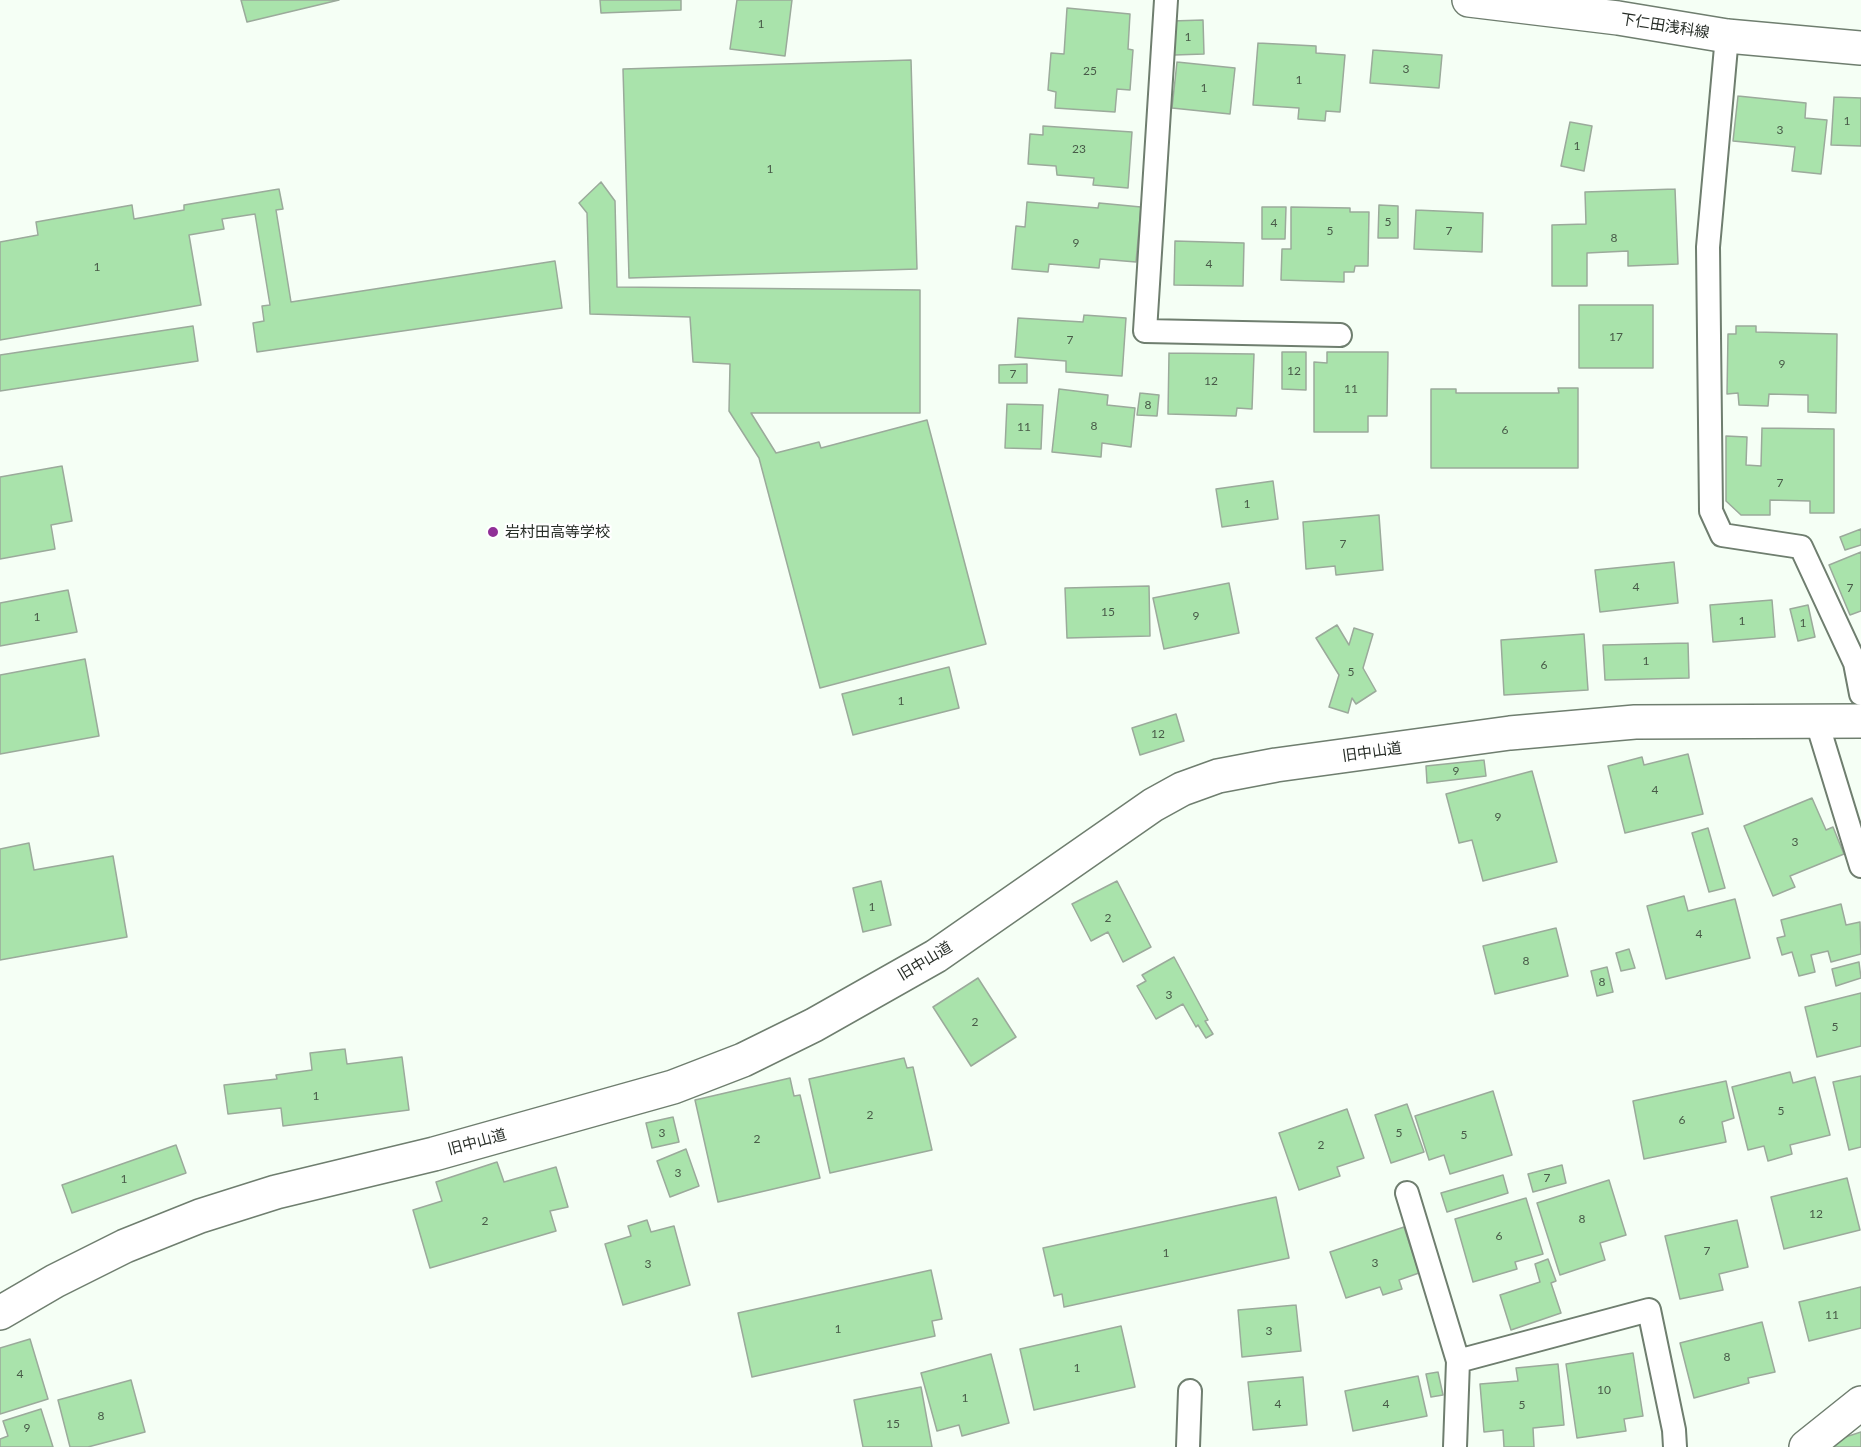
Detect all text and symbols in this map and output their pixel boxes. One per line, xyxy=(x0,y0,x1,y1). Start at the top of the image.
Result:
street label: 下仁田浅科線 xyxy=(1619,10,1711,42)
house number: 1 xyxy=(758,17,764,31)
house number: 1 xyxy=(1185,30,1191,44)
house number: 3 xyxy=(1403,62,1409,76)
house number: 25 xyxy=(1083,64,1097,78)
house number: 1 xyxy=(1296,73,1302,87)
house number: 1 xyxy=(1201,81,1207,95)
house number: 1 xyxy=(1844,114,1850,128)
house number: 3 xyxy=(1777,123,1783,137)
house number: 1 xyxy=(1574,139,1580,153)
house number: 23 xyxy=(1072,142,1086,156)
house number: 1 xyxy=(767,162,773,176)
house number: 5 xyxy=(1385,215,1391,229)
house number: 4 xyxy=(1271,216,1277,230)
house number: 5 xyxy=(1327,224,1333,238)
house number: 7 xyxy=(1446,224,1452,238)
house number: 8 xyxy=(1611,231,1617,245)
house number: 9 xyxy=(1073,236,1079,250)
house number: 4 xyxy=(1206,257,1212,271)
house number: 1 xyxy=(94,260,100,274)
house number: 17 xyxy=(1609,330,1623,344)
house number: 7 xyxy=(1067,333,1073,347)
house number: 9 xyxy=(1779,357,1785,371)
house number: 12 xyxy=(1287,364,1301,378)
house number: 7 xyxy=(1010,367,1016,381)
house number: 12 xyxy=(1204,374,1218,388)
house number: 11 xyxy=(1344,382,1358,396)
house number: 8 xyxy=(1145,398,1151,412)
house number: 8 xyxy=(1091,419,1097,433)
house number: 11 xyxy=(1017,420,1031,434)
house number: 6 xyxy=(1502,423,1508,437)
house number: 7 xyxy=(1777,476,1783,490)
house number: 1 xyxy=(1244,497,1250,511)
place label: 岩村田高等学校 xyxy=(505,523,610,541)
marker: 岩村田高等学校 xyxy=(486,525,500,539)
house number: 7 xyxy=(1340,537,1346,551)
house number: 4 xyxy=(1633,580,1639,594)
house number: 7 xyxy=(1847,581,1853,595)
house number: 15 xyxy=(1101,605,1115,619)
house number: 9 xyxy=(1193,609,1199,623)
house number: 1 xyxy=(34,610,40,624)
house number: 1 xyxy=(1739,614,1745,628)
house number: 1 xyxy=(1800,616,1806,630)
house number: 1 xyxy=(1643,654,1649,668)
house number: 6 xyxy=(1541,658,1547,672)
house number: 5 xyxy=(1348,665,1354,679)
house number: 1 xyxy=(898,694,904,708)
house number: 12 xyxy=(1151,727,1165,741)
street label: 旧中山道 xyxy=(1341,739,1403,765)
house number: 9 xyxy=(1453,764,1459,778)
house number: 4 xyxy=(1652,783,1658,797)
house number: 9 xyxy=(1495,810,1501,824)
house number: 3 xyxy=(1792,835,1798,849)
house number: 1 xyxy=(869,900,875,914)
house number: 2 xyxy=(1105,911,1111,925)
house number: 4 xyxy=(1696,927,1702,941)
street label: 旧中山道 xyxy=(895,938,955,984)
house number: 8 xyxy=(1523,954,1529,968)
house number: 8 xyxy=(1599,975,1605,989)
house number: 3 xyxy=(1166,988,1172,1002)
house number: 2 xyxy=(972,1015,978,1029)
house number: 5 xyxy=(1832,1020,1838,1034)
house number: 1 xyxy=(313,1089,319,1103)
house number: 5 xyxy=(1778,1104,1784,1118)
house number: 2 xyxy=(867,1108,873,1122)
house number: 6 xyxy=(1679,1113,1685,1127)
street label: 旧中山道 xyxy=(446,1126,508,1158)
house number: 3 xyxy=(659,1126,665,1140)
house number: 5 xyxy=(1396,1126,1402,1140)
house number: 5 xyxy=(1461,1128,1467,1142)
house number: 2 xyxy=(754,1132,760,1146)
house number: 2 xyxy=(1318,1138,1324,1152)
house number: 3 xyxy=(675,1166,681,1180)
house number: 7 xyxy=(1544,1171,1550,1185)
house number: 1 xyxy=(121,1172,127,1186)
house number: 12 xyxy=(1809,1207,1823,1221)
house number: 8 xyxy=(1579,1212,1585,1226)
house number: 2 xyxy=(482,1214,488,1228)
house number: 6 xyxy=(1496,1229,1502,1243)
house number: 7 xyxy=(1704,1244,1710,1258)
house number: 1 xyxy=(1163,1246,1169,1260)
house number: 3 xyxy=(1372,1256,1378,1270)
house number: 3 xyxy=(645,1257,651,1271)
house number: 11 xyxy=(1825,1308,1839,1322)
house number: 1 xyxy=(835,1322,841,1336)
house number: 3 xyxy=(1266,1324,1272,1338)
house number: 8 xyxy=(1724,1350,1730,1364)
house number: 1 xyxy=(1074,1361,1080,1375)
house number: 4 xyxy=(17,1367,23,1381)
house number: 10 xyxy=(1597,1383,1611,1397)
house number: 1 xyxy=(962,1391,968,1405)
house number: 4 xyxy=(1275,1397,1281,1411)
house number: 4 xyxy=(1383,1397,1389,1411)
house number: 5 xyxy=(1519,1398,1525,1412)
house number: 8 xyxy=(98,1409,104,1423)
house number: 15 xyxy=(886,1417,900,1431)
house number: 9 xyxy=(24,1421,30,1435)

